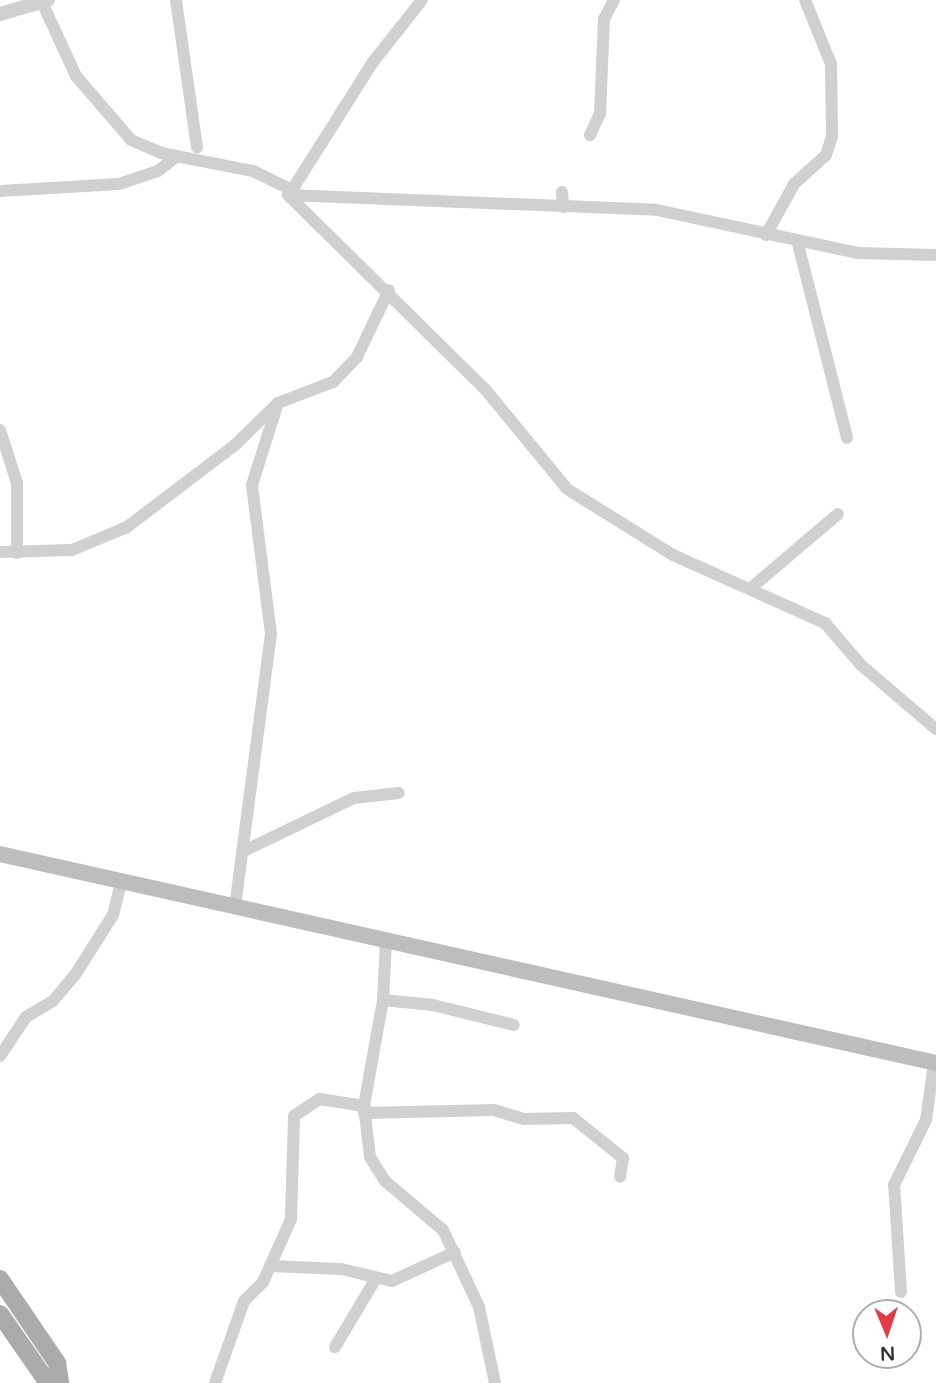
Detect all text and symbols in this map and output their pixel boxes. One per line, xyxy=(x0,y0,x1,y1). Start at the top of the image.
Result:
north arrow xyxy=(852,1299,922,1369)
text: N xyxy=(880,1342,896,1364)

